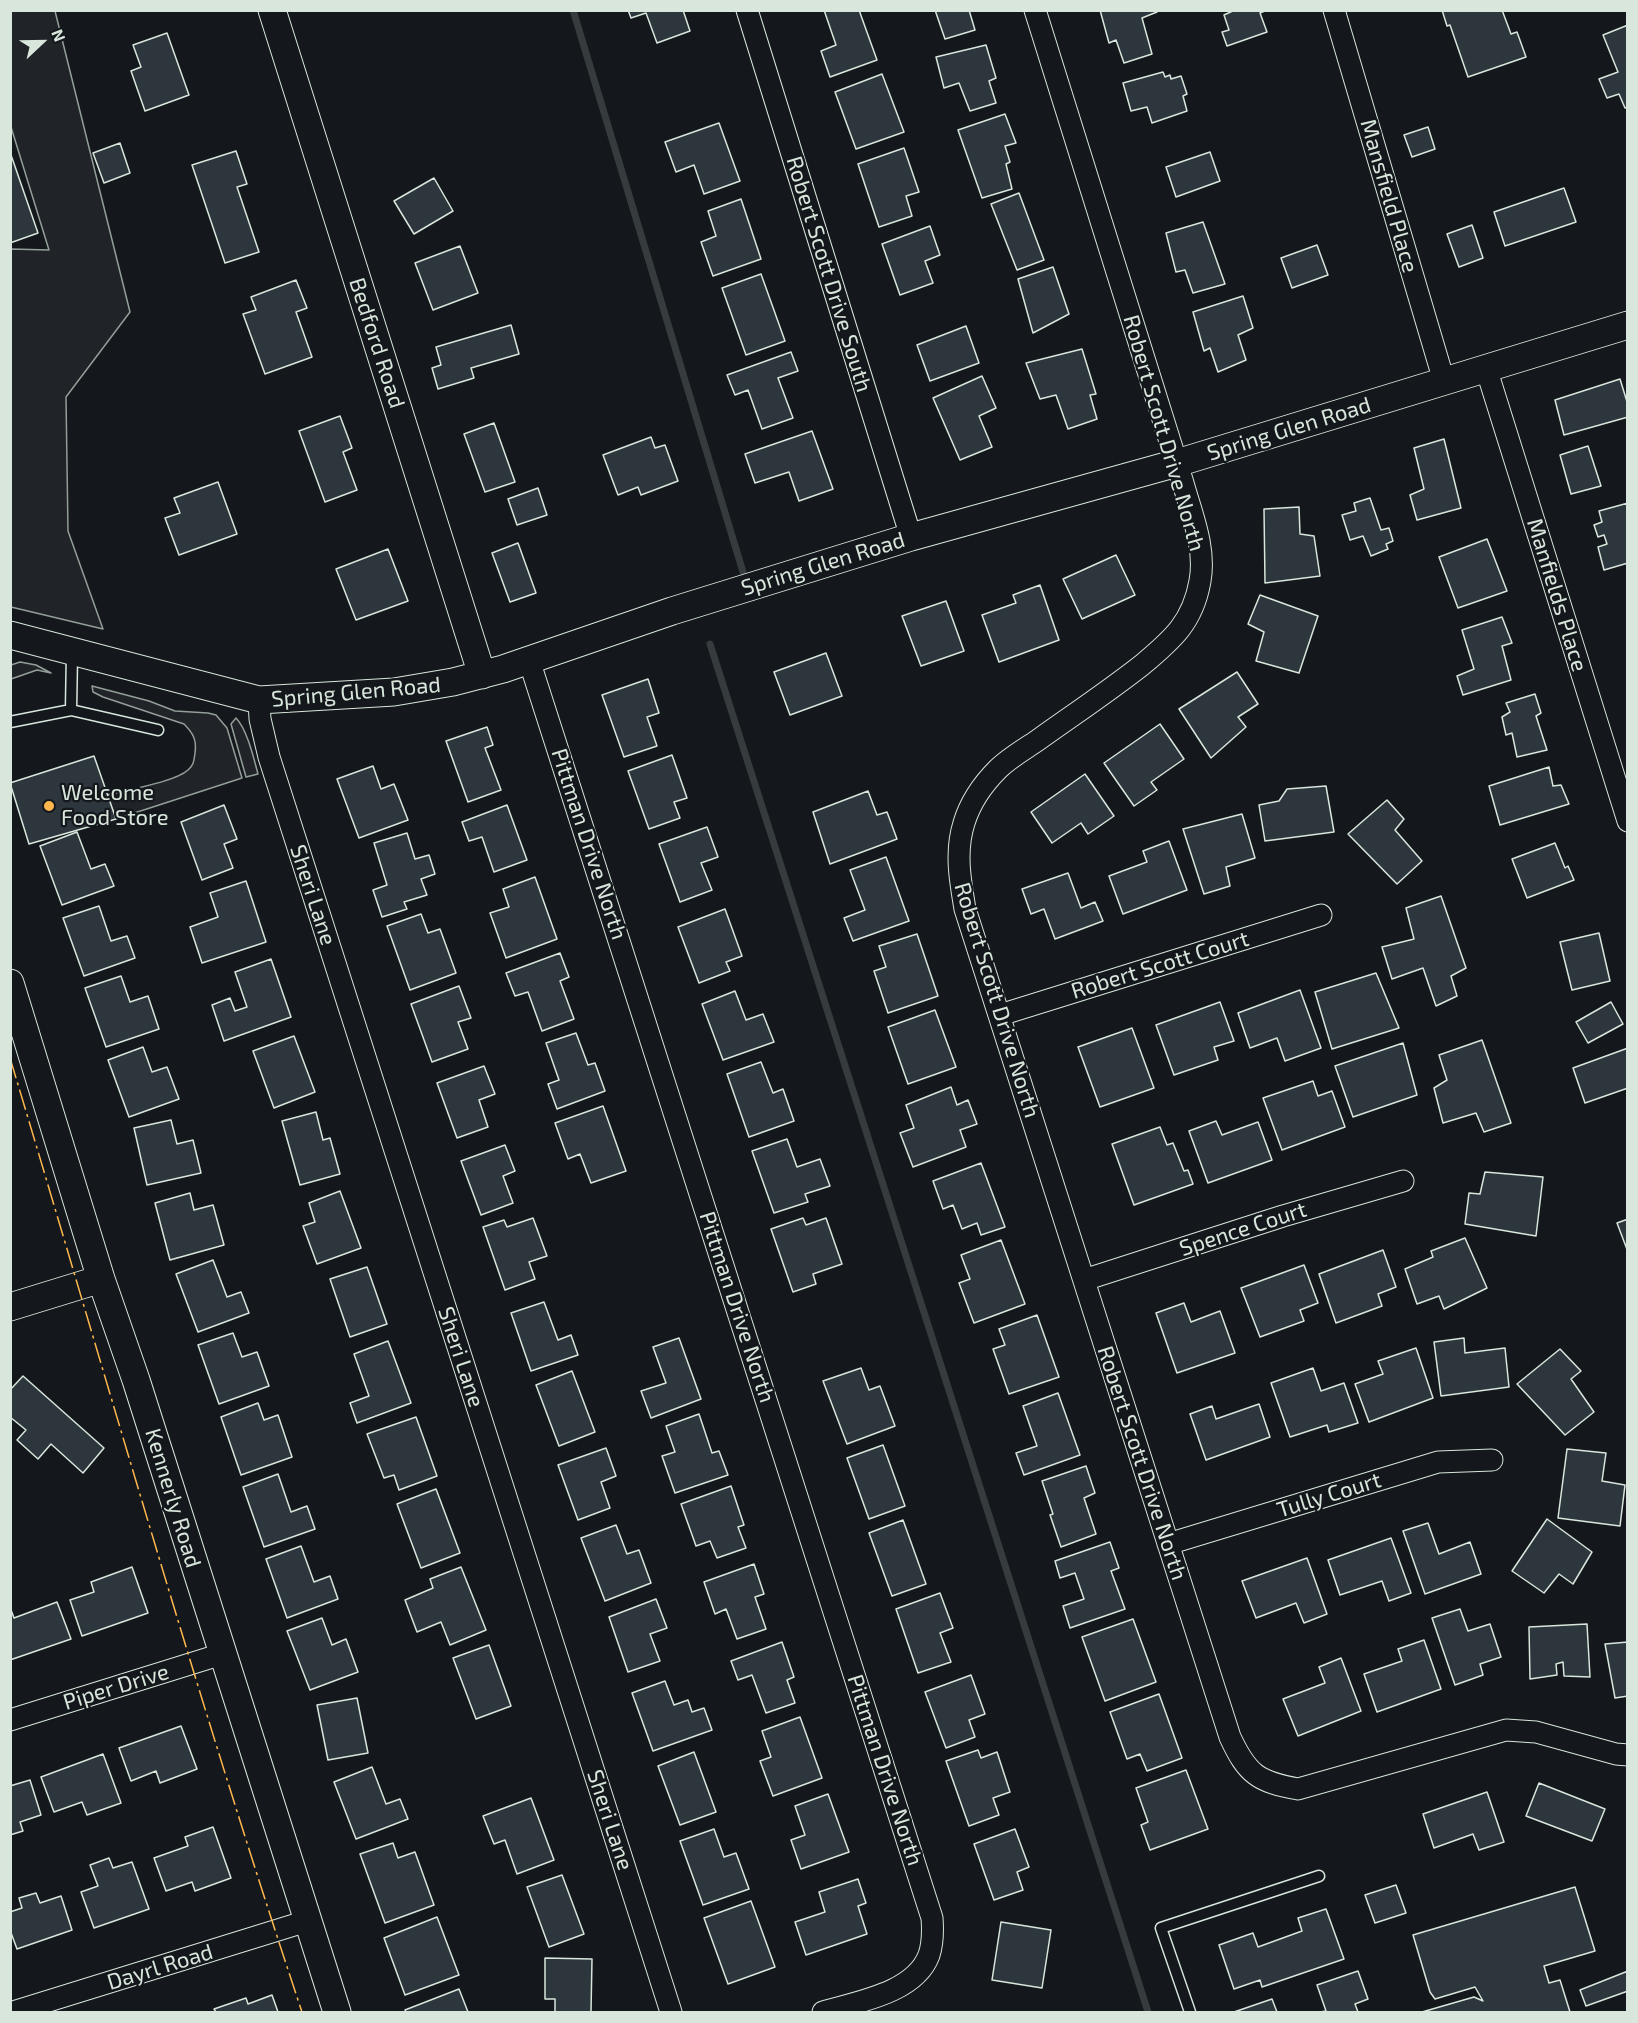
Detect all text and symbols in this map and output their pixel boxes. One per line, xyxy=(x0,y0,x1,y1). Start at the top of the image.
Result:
north arrow xyxy=(12,12,72,72)
text: N xyxy=(48,26,70,44)
street label: Mansfield Place xyxy=(1354,116,1424,276)
street label: Robert Scott Drive South xyxy=(781,153,877,395)
street label: Bedford Road xyxy=(344,274,410,412)
street label: Robert Scott Drive North xyxy=(1118,312,1210,554)
street label: Spring Glen Road xyxy=(1204,392,1374,466)
street label: Manfields Place xyxy=(1521,515,1593,675)
street label: Spring Glen Road xyxy=(738,527,908,601)
street label: Spring Glen Road xyxy=(270,671,442,713)
street label: Pittman Drive North xyxy=(546,745,632,943)
place label: Welcome Food Store xyxy=(61,780,168,831)
marker: Welcome Food Store xyxy=(42,799,56,813)
street label: Sheri Lane xyxy=(284,841,342,949)
street label: Robert Scott Drive North xyxy=(949,879,1045,1121)
street label: Robert Scott Court xyxy=(1068,925,1252,1005)
street label: Spence Court xyxy=(1176,1196,1310,1262)
street label: Pittman Drive North xyxy=(694,1208,780,1406)
street label: Sheri Lane xyxy=(432,1303,490,1411)
street label: Robert Scott Drive North xyxy=(1092,1343,1192,1583)
street label: Kennerly Road xyxy=(139,1425,207,1571)
street label: Tully Court xyxy=(1274,1467,1384,1523)
street label: Piper Drive xyxy=(60,1658,172,1716)
street label: Pittman Drive North xyxy=(842,1671,928,1869)
street label: Sheri Lane xyxy=(581,1766,639,1874)
street label: Dayrl Road xyxy=(104,1938,216,1996)

